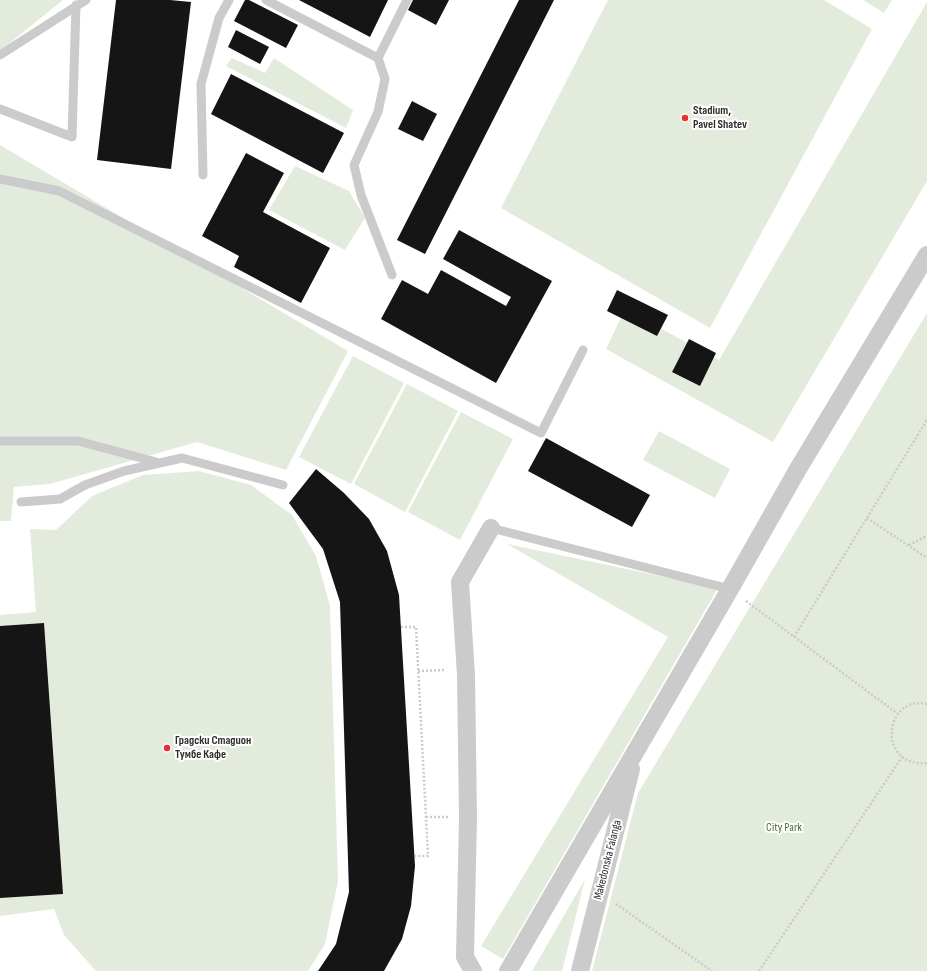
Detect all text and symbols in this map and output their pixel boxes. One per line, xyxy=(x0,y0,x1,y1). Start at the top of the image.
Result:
place label: Stadium, Pavel Shatev xyxy=(693,104,747,132)
marker: Stadium, Pavel Shatev xyxy=(680,113,690,123)
place label: Градски Стадион Тумбе Кафе xyxy=(175,734,251,762)
marker: Градски Стадион Тумбе Кафе xyxy=(162,743,172,753)
street label: Makedonska Falanga xyxy=(591,819,625,901)
park label: City Park xyxy=(766,821,802,835)

